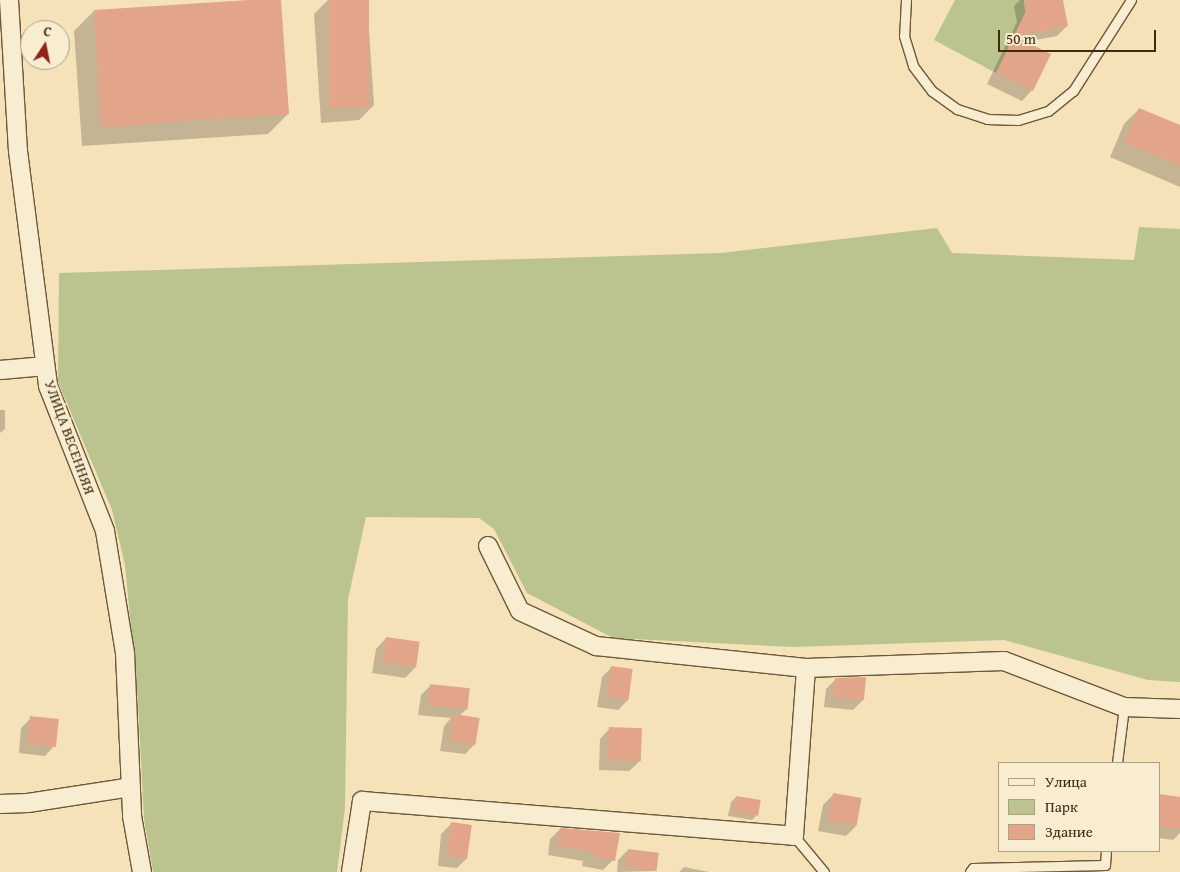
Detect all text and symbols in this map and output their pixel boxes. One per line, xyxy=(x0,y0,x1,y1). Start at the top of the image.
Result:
north arrow xyxy=(20,20,70,70)
scale bar xyxy=(1000,20,1158,52)
text: С xyxy=(42,21,53,42)
text: 50 m xyxy=(1006,28,1036,49)
street label: УЛИЦА ВЕСЕННЯЯ xyxy=(41,377,99,497)
legend xyxy=(998,762,1160,852)
text: Улица xyxy=(1045,771,1087,792)
text: Парк xyxy=(1045,796,1078,817)
text: Здание xyxy=(1045,821,1093,842)

